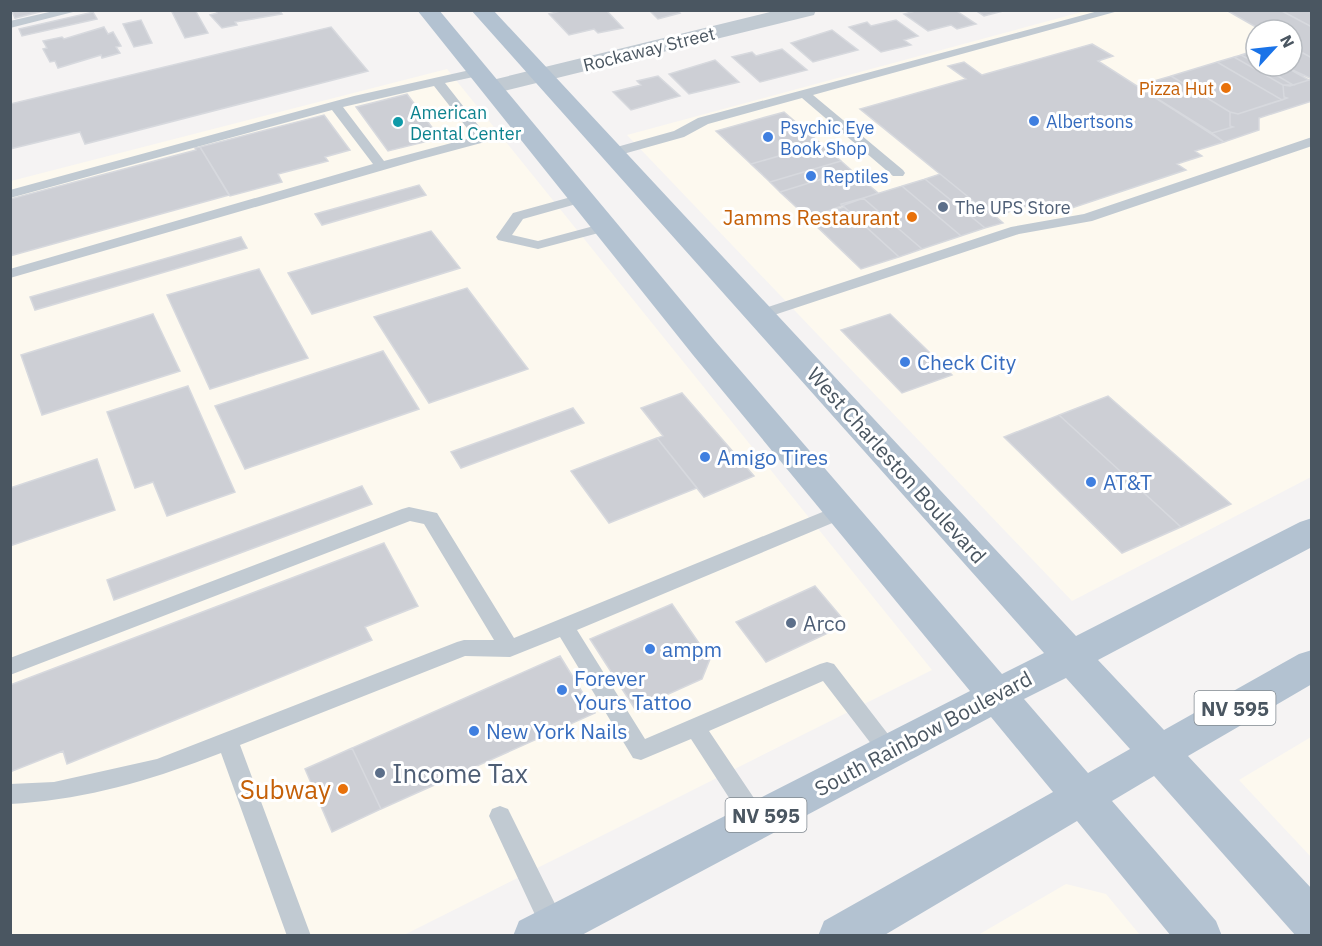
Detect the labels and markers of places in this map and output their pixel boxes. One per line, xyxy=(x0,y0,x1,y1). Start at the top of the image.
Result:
place label: Pizza Hut xyxy=(1139,77,1214,100)
marker: Pizza Hut xyxy=(1219,81,1233,95)
place label: American Dental Center xyxy=(410,101,522,145)
place label: Albertsons xyxy=(1046,110,1134,133)
marker: Albertsons xyxy=(1027,114,1041,128)
marker: American Dental Center xyxy=(391,115,405,129)
place label: Psychic Eye Book Shop xyxy=(780,116,875,160)
marker: Psychic Eye Book Shop xyxy=(761,130,775,144)
place label: Reptiles xyxy=(823,165,889,188)
marker: Reptiles xyxy=(804,169,818,183)
place label: The UPS Store xyxy=(955,196,1071,219)
marker: The UPS Store xyxy=(936,200,950,214)
place label: Jamms Restaurant xyxy=(723,203,900,231)
marker: Jamms Restaurant xyxy=(905,210,919,224)
place label: Check City xyxy=(917,348,1017,376)
marker: Check City xyxy=(898,355,912,369)
place label: Amigo Tires xyxy=(717,443,828,471)
marker: Amigo Tires xyxy=(698,450,712,464)
place label: AT&T xyxy=(1103,468,1152,496)
marker: AT&T xyxy=(1084,475,1098,489)
place label: Arco xyxy=(803,609,846,637)
marker: Arco xyxy=(784,616,798,630)
place label: ampm xyxy=(662,635,722,663)
marker: ampm xyxy=(643,642,657,656)
place label: Forever Yours Tattoo xyxy=(574,664,692,716)
marker: Forever Yours Tattoo xyxy=(555,683,569,697)
place label: New York Nails xyxy=(486,717,628,745)
marker: New York Nails xyxy=(467,724,481,738)
place label: Income Tax xyxy=(392,756,528,790)
marker: Income Tax xyxy=(373,766,387,780)
place label: Subway xyxy=(240,772,331,806)
marker: Subway xyxy=(336,782,350,796)

